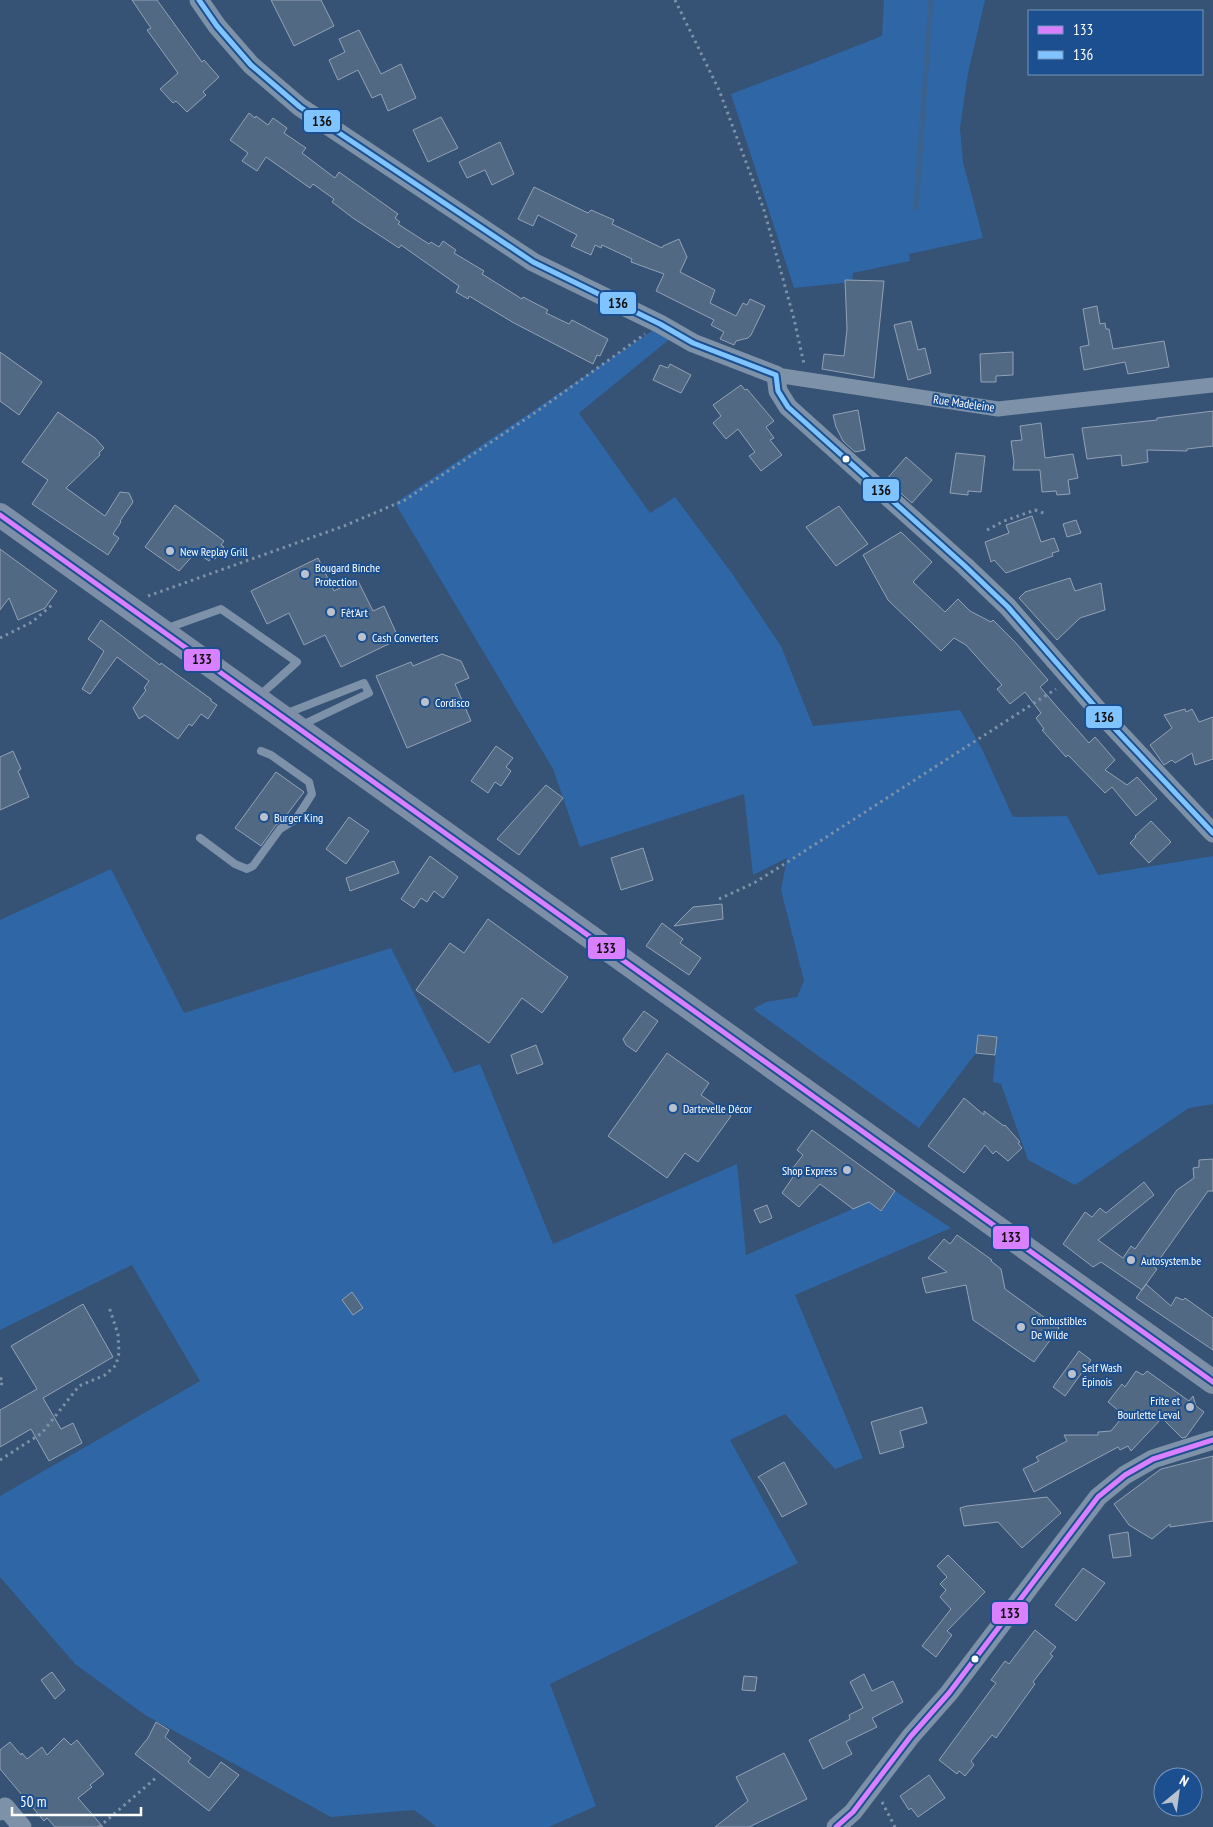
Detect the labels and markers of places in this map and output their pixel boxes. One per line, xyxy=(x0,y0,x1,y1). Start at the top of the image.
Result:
unlabelled marker xyxy=(841,454,851,464)
place label: New Replay Grill xyxy=(180,544,248,559)
marker: New Replay Grill xyxy=(164,545,176,557)
place label: Bougard Binche Protection xyxy=(315,560,380,589)
marker: Bougard Binche Protection xyxy=(299,568,311,580)
place label: Fêt'Art xyxy=(341,605,368,620)
marker: Fêt'Art xyxy=(325,606,337,618)
place label: Cash Converters xyxy=(372,630,438,645)
marker: Cash Converters xyxy=(356,631,368,643)
place label: Cordisco xyxy=(435,695,470,710)
marker: Cordisco xyxy=(419,696,431,708)
place label: Burger King xyxy=(274,810,323,825)
marker: Burger King xyxy=(258,811,270,823)
place label: Dartevelle Décor xyxy=(683,1101,753,1116)
marker: Dartevelle Décor xyxy=(667,1102,679,1114)
place label: Shop Express xyxy=(782,1163,837,1178)
marker: Shop Express xyxy=(841,1164,853,1176)
place label: Autosystem.be xyxy=(1141,1253,1201,1268)
marker: Autosystem.be xyxy=(1125,1254,1137,1266)
place label: Combustibles De Wilde xyxy=(1031,1313,1087,1342)
marker: Combustibles De Wilde xyxy=(1015,1321,1027,1333)
place label: Self Wash Épinois xyxy=(1082,1360,1122,1389)
marker: Self Wash Épinois xyxy=(1066,1368,1078,1380)
place label: Frite et Bourlette Leval xyxy=(1117,1393,1181,1422)
marker: Frite et Bourlette Leval xyxy=(1184,1401,1196,1413)
unlabelled marker xyxy=(970,1654,980,1664)

